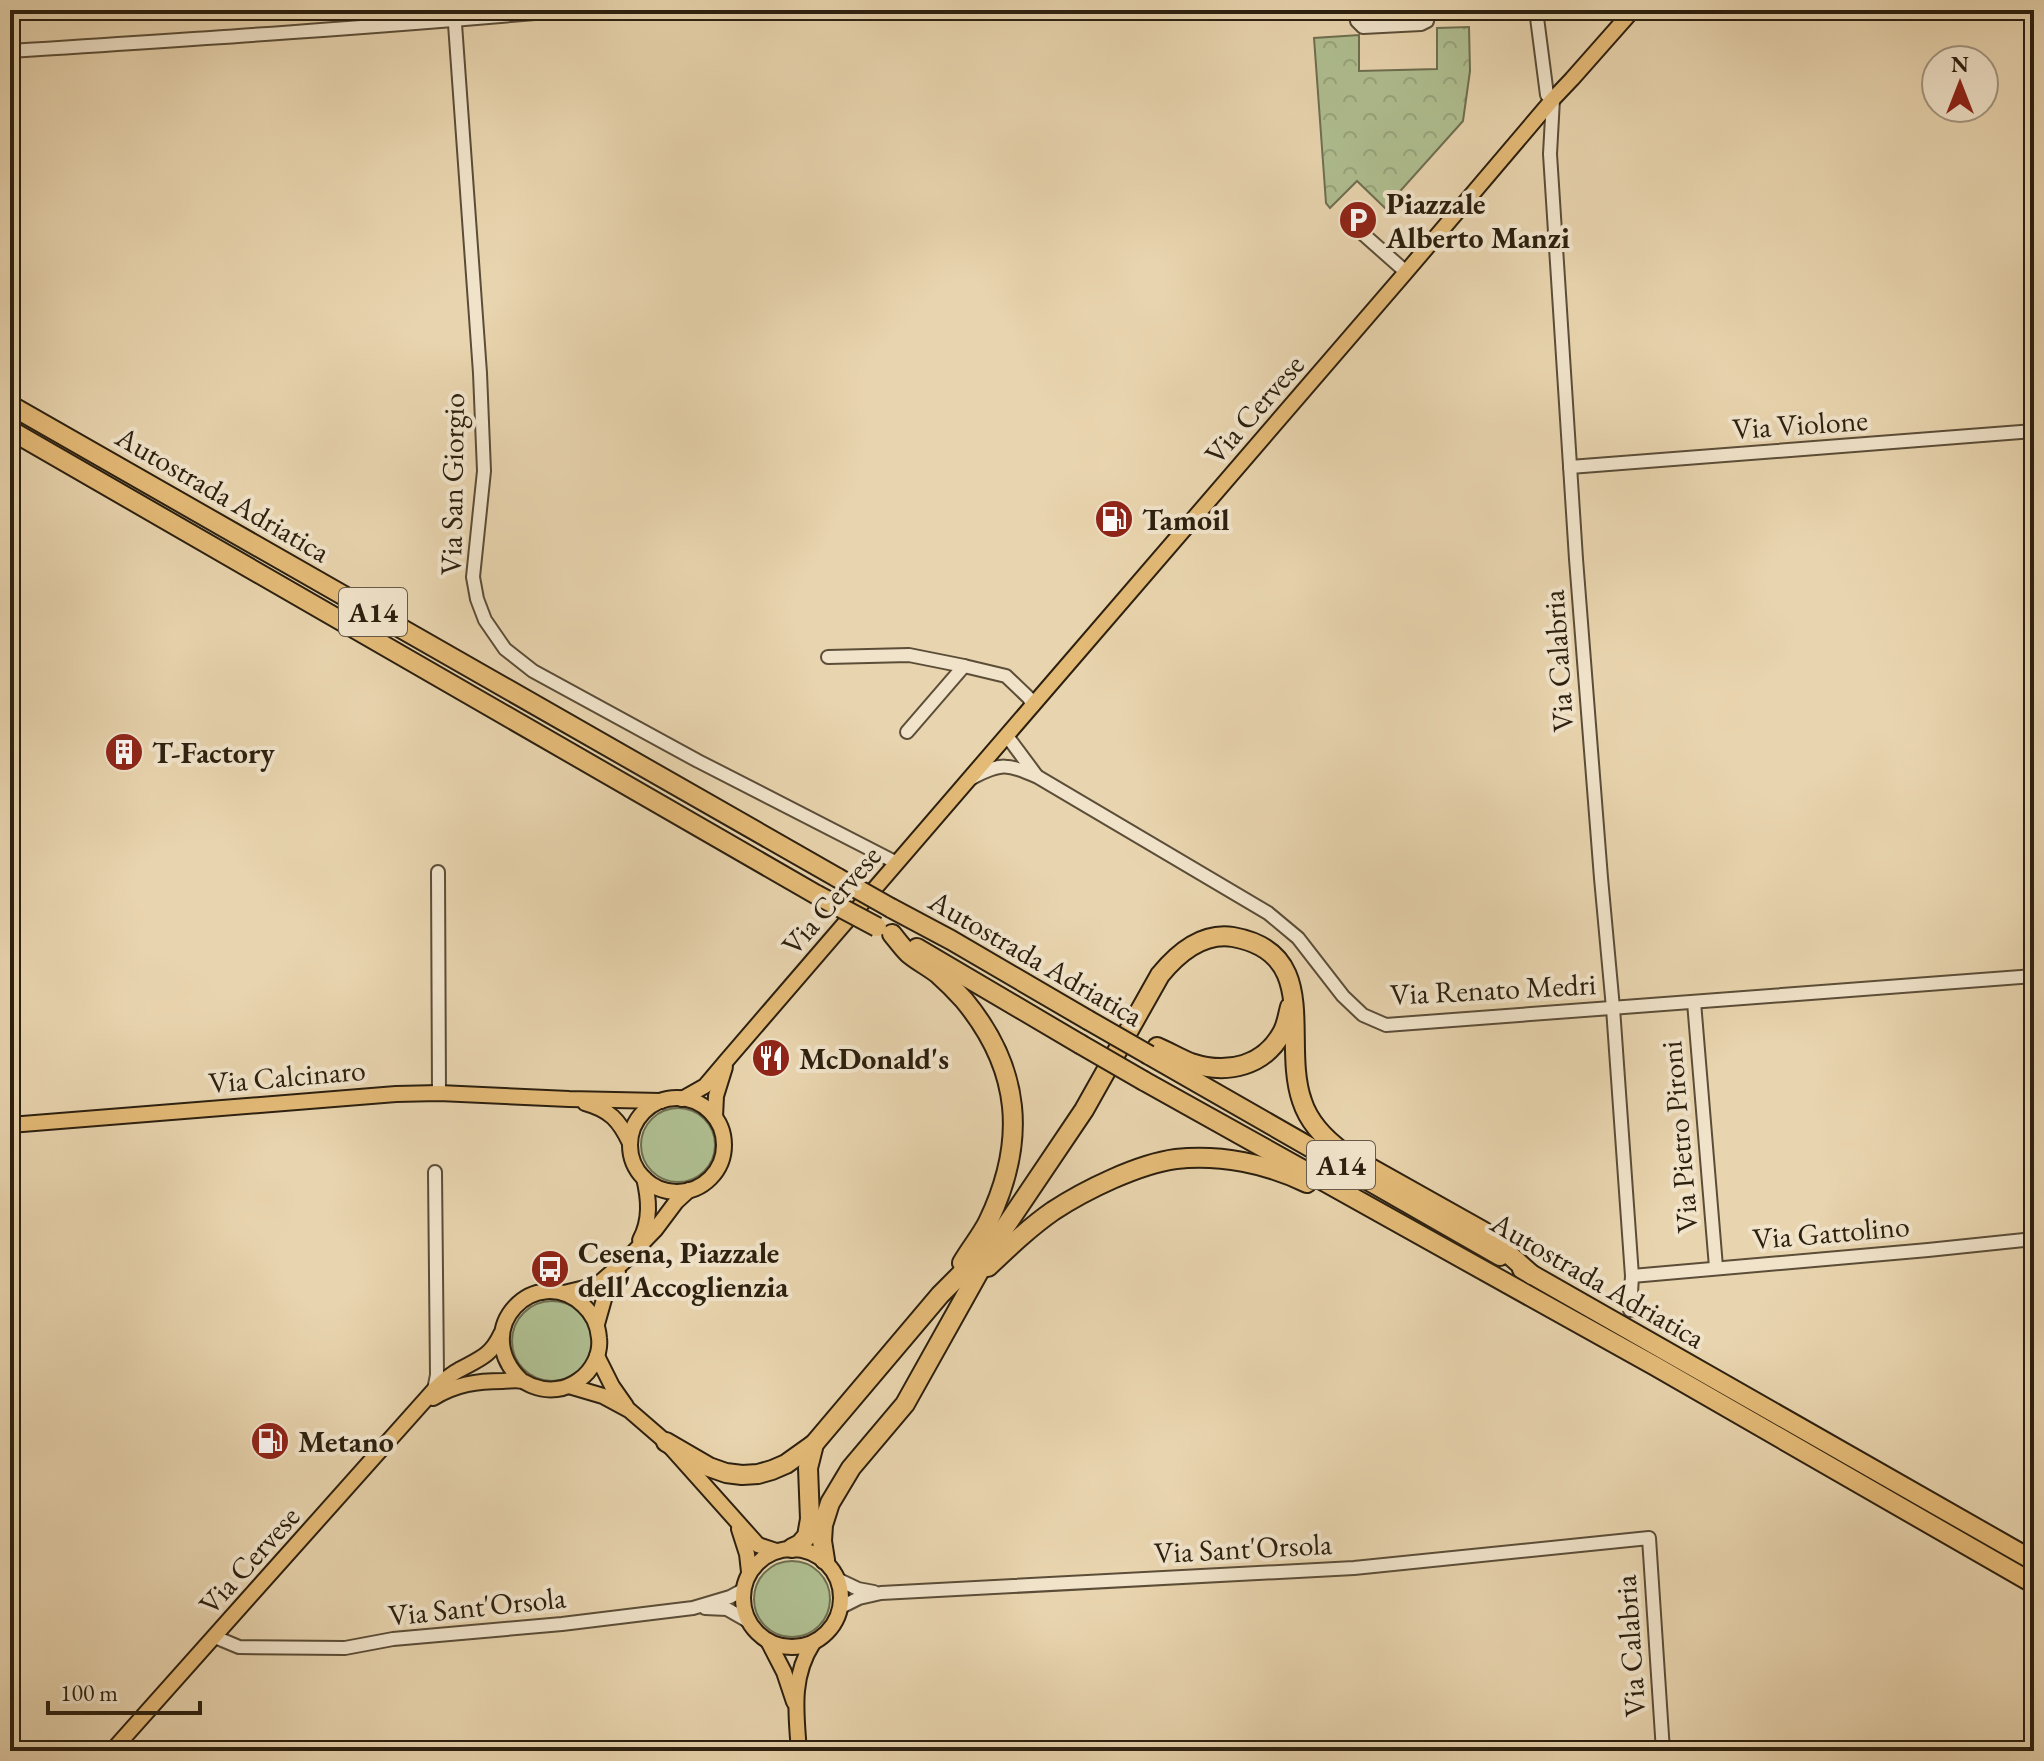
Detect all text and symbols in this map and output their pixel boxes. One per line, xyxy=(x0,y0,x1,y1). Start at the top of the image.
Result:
north arrow xyxy=(1920,44,2000,124)
text: N xyxy=(1951,50,1969,79)
place label: Piazzale Alberto Manzi xyxy=(1385,184,1570,257)
parking icon: Piazzale Alberto Manzi xyxy=(1337,199,1379,241)
street label: Via Cervese xyxy=(1196,346,1312,472)
street label: Via San Giorgio xyxy=(431,393,473,575)
street label: Via Violone xyxy=(1731,400,1869,448)
street label: Autostrada Adriatica xyxy=(108,416,337,571)
fuel station icon: Tamoil xyxy=(1093,498,1135,540)
place label: Tamoil xyxy=(1142,500,1230,539)
road number: A14 xyxy=(339,588,407,636)
street label: Via Calabria xyxy=(1534,589,1582,733)
building icon: T-Factory xyxy=(103,731,145,773)
place label: T-Factory xyxy=(152,733,275,772)
street label: Via Cervese xyxy=(773,837,889,963)
street label: Autostrada Adriatica xyxy=(921,880,1150,1035)
street label: Via Renato Medri xyxy=(1389,964,1597,1014)
restaurant icon: McDonald's xyxy=(750,1037,792,1079)
place label: McDonald's xyxy=(799,1039,949,1078)
street label: Via Pietro Pironi xyxy=(1651,1039,1707,1235)
street label: Via Calcinaro xyxy=(207,1050,367,1102)
road number: A14 xyxy=(1307,1141,1375,1189)
street label: Autostrada Adriatica xyxy=(1483,1202,1712,1357)
street label: Via Gattolino xyxy=(1751,1206,1911,1258)
place label: Cesena, Piazzale dell'Accoglienzia xyxy=(578,1233,789,1306)
bus stop icon: Cesena, Piazzale dell'Accoglienzia xyxy=(529,1248,571,1290)
fuel station icon: Metano xyxy=(249,1420,291,1462)
place label: Metano xyxy=(298,1422,394,1461)
street label: Via Cervese xyxy=(190,1497,308,1623)
street label: Via Sant'Orsola xyxy=(1153,1524,1333,1572)
street label: Via Calabria xyxy=(1606,1574,1654,1718)
street label: Via Sant'Orsola xyxy=(386,1577,568,1635)
scale bar xyxy=(48,1665,200,1715)
text: 100 m xyxy=(60,1677,118,1708)

